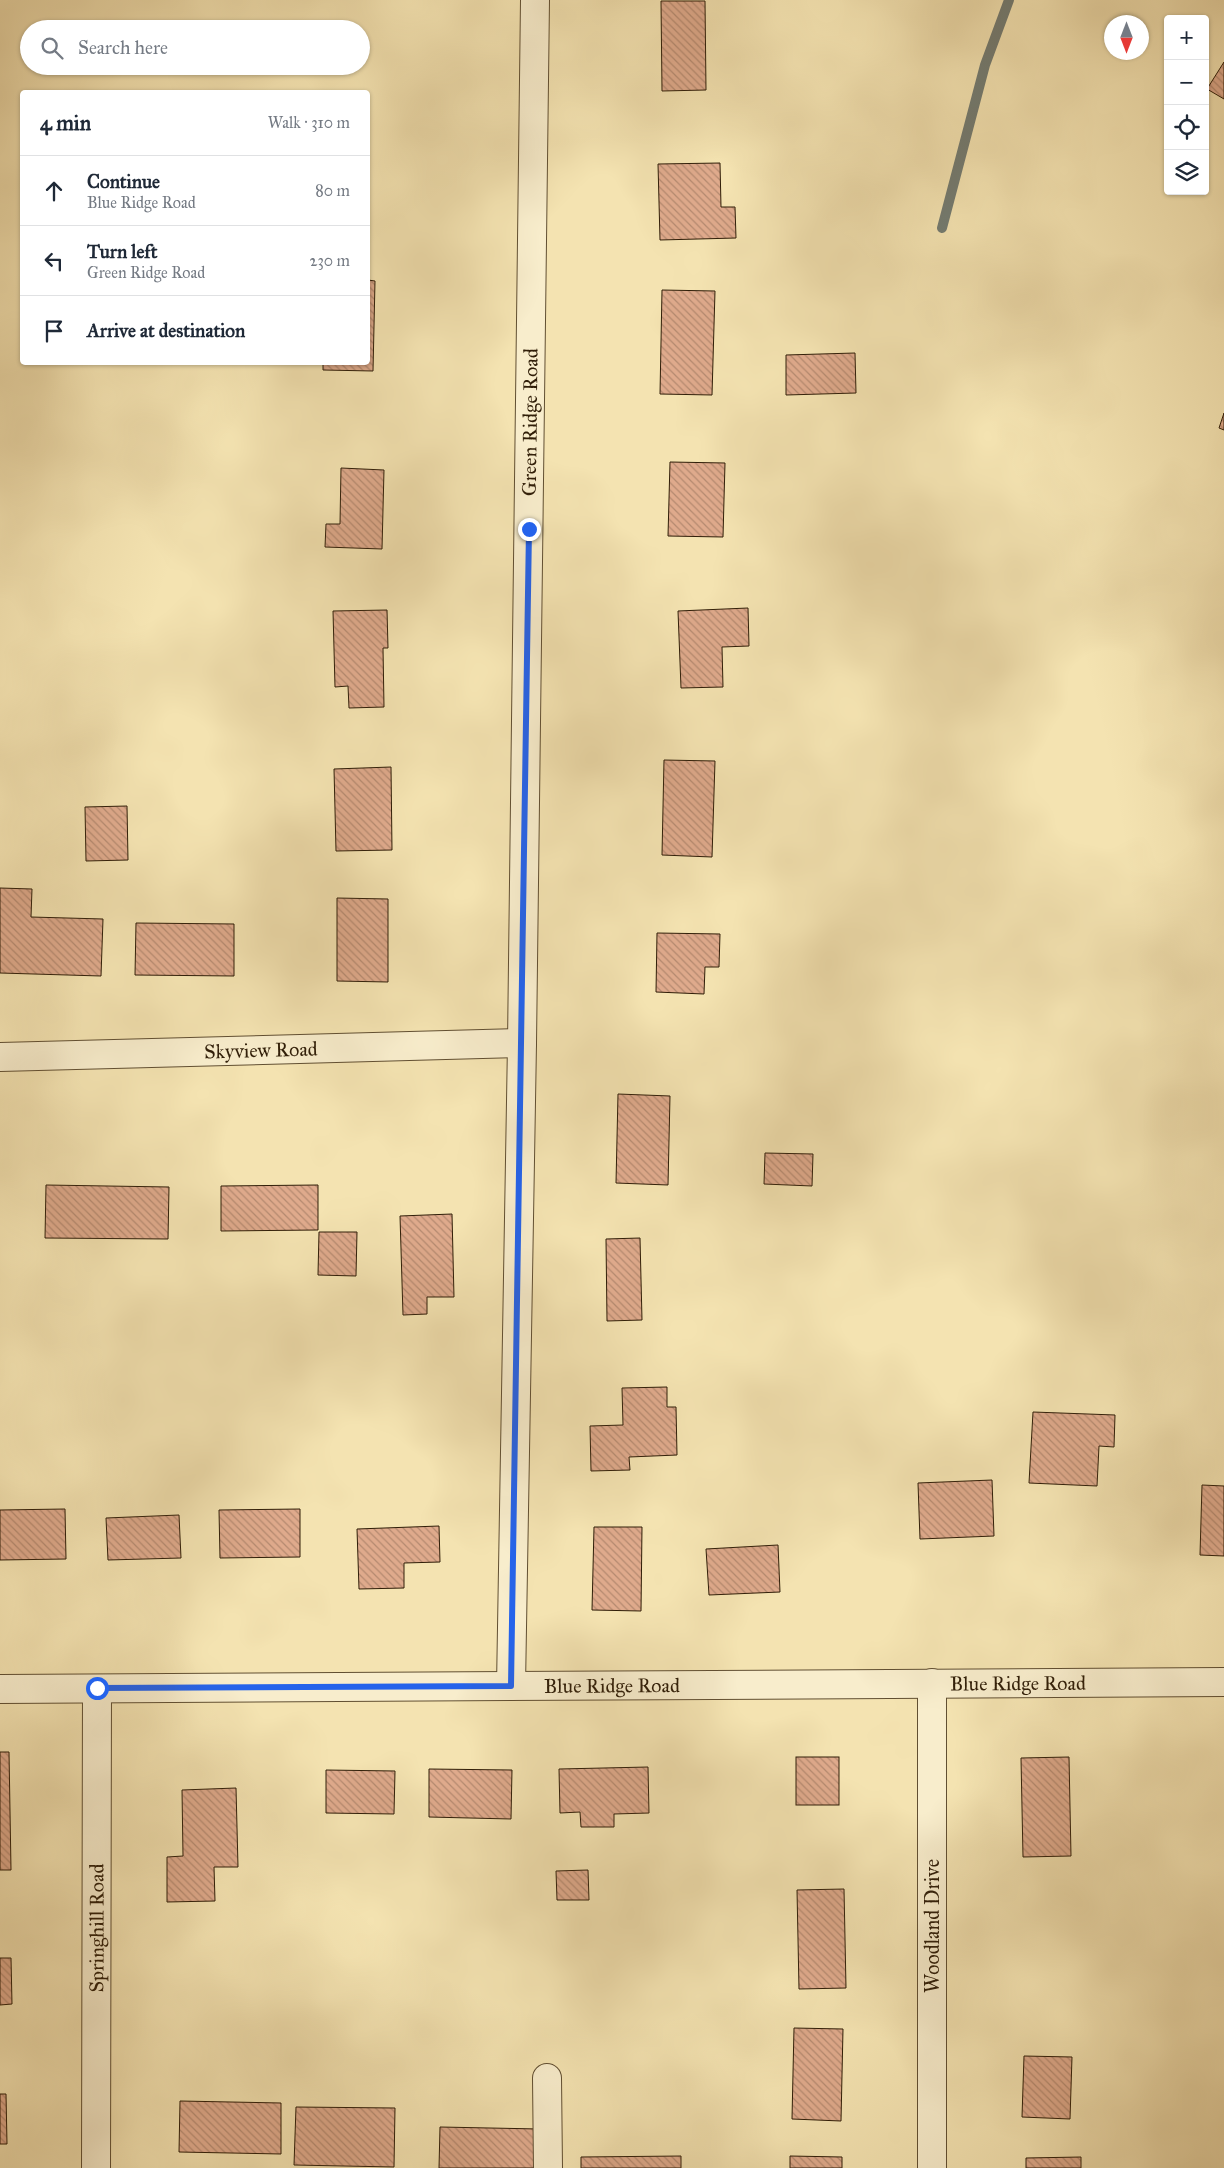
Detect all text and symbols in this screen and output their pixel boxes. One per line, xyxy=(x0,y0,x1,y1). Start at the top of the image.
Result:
north arrow xyxy=(1104,15,1149,60)
map controls xyxy=(1164,15,1209,195)
button: + xyxy=(1164,15,1209,60)
search box xyxy=(20,20,370,75)
icon: search xyxy=(38,34,66,62)
text: Search here xyxy=(78,36,168,59)
button: − xyxy=(1164,60,1209,105)
button: locate xyxy=(1164,105,1209,150)
text: 4 min xyxy=(40,110,91,136)
text: Walk · 310 m xyxy=(268,113,350,132)
button: layers xyxy=(1164,150,1209,195)
text: Continue xyxy=(87,170,160,193)
icon: ahead xyxy=(40,177,68,205)
text: 80 m xyxy=(315,181,350,200)
text: Blue Ridge Road xyxy=(87,193,196,212)
text: Turn left xyxy=(87,240,157,263)
icon: left xyxy=(40,247,68,275)
text: 230 m xyxy=(310,251,350,270)
text: Green Ridge Road xyxy=(87,263,205,282)
icon: arrive xyxy=(40,317,68,345)
text: Arrive at destination xyxy=(87,319,245,342)
street label: Green Ridge Road xyxy=(517,348,543,496)
route end xyxy=(518,518,541,541)
street label: Skyview Road xyxy=(204,1036,318,1064)
street label: Blue Ridge Road xyxy=(950,1671,1086,1696)
street label: Blue Ridge Road xyxy=(544,1673,680,1698)
route start xyxy=(86,1677,109,1700)
street label: Woodland Drive xyxy=(920,1859,944,1993)
street label: Springhill Road xyxy=(84,1863,109,1993)

